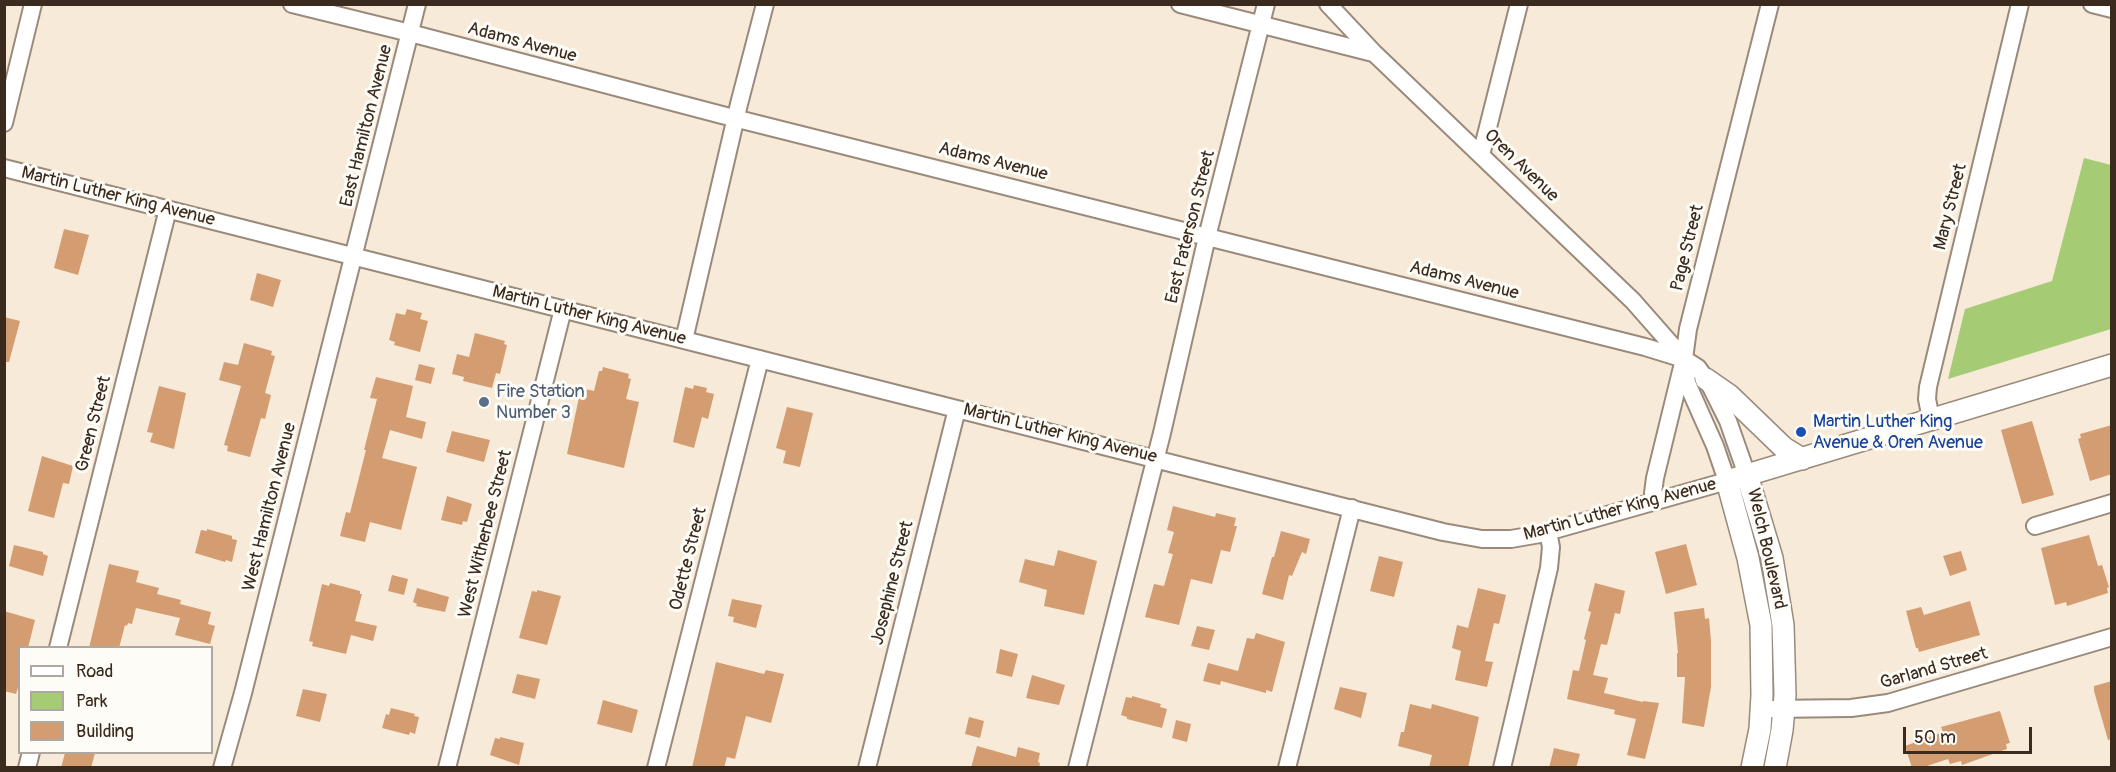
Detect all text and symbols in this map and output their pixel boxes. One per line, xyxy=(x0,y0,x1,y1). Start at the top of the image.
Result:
street label: Adams Avenue xyxy=(465,18,579,68)
street label: East Hamilton Avenue xyxy=(336,43,398,209)
street label: Oren Avenue xyxy=(1479,125,1563,207)
street label: Adams Avenue xyxy=(936,138,1050,186)
street label: East Paterson Street xyxy=(1162,148,1220,306)
street label: Martin Luther King Avenue xyxy=(19,162,217,232)
street label: Mary Street xyxy=(1930,162,1972,252)
street label: Page Street xyxy=(1667,203,1709,293)
street label: Adams Avenue xyxy=(1407,257,1521,305)
street label: Martin Luther King Avenue xyxy=(490,281,688,351)
street label: Green Street xyxy=(72,374,116,474)
place label: Fire Station Number 3 xyxy=(496,381,585,424)
marker: Fire Station Number 3 xyxy=(477,395,491,409)
street label: Martin Luther King Avenue xyxy=(961,399,1159,469)
place label: Martin Luther King Avenue & Oren Avenue xyxy=(1813,411,1983,454)
street label: West Hamilton Avenue xyxy=(239,421,301,593)
marker: Martin Luther King Avenue & Oren Avenue xyxy=(1794,425,1808,439)
street label: West Witherbee Street xyxy=(455,448,517,620)
street label: Martin Luther King Avenue xyxy=(1521,474,1719,546)
street label: Welch Boulevard xyxy=(1742,486,1790,612)
street label: Odette Street xyxy=(666,505,712,613)
street label: Josephine Street xyxy=(867,519,919,647)
street label: Garland Street xyxy=(1878,643,1990,695)
legend xyxy=(18,646,213,754)
text: Road xyxy=(76,660,113,683)
text: Park xyxy=(76,690,108,713)
scale bar xyxy=(1906,715,2035,753)
text: Building xyxy=(76,720,134,743)
text: 50 m xyxy=(1914,726,1956,749)

